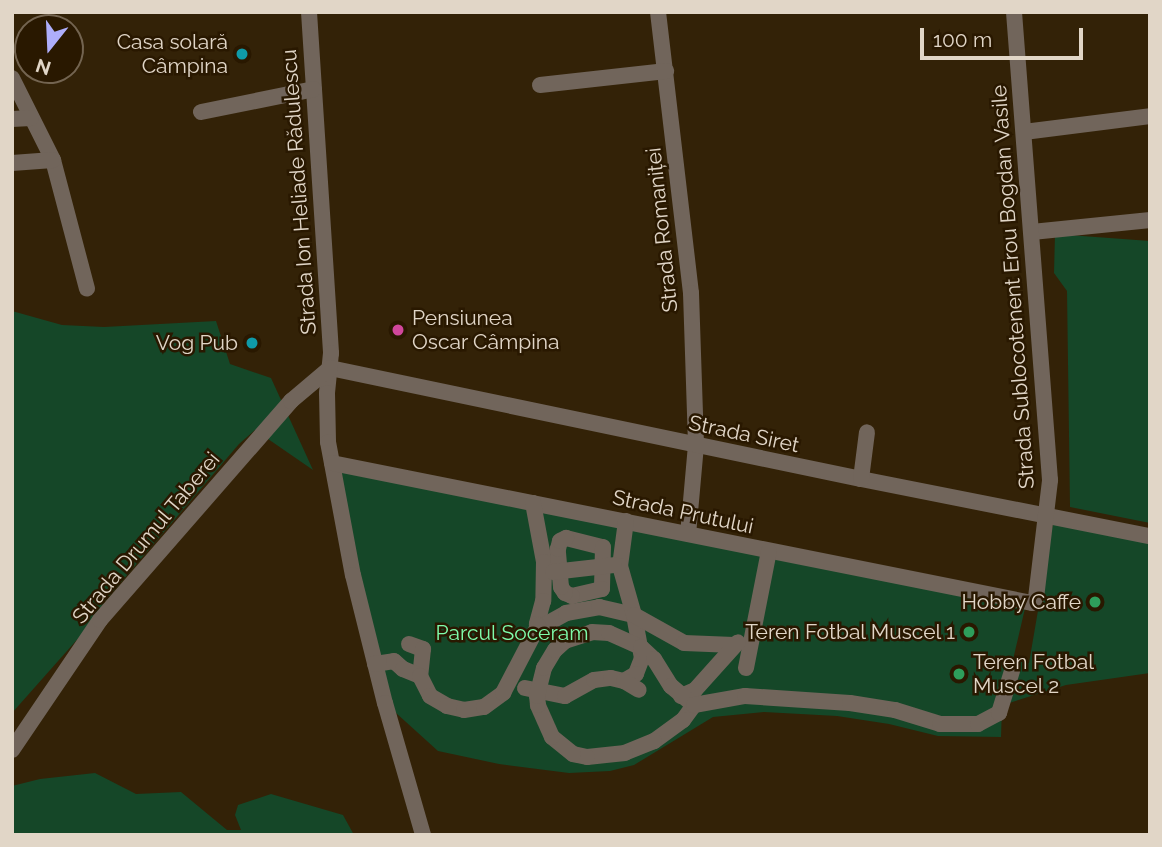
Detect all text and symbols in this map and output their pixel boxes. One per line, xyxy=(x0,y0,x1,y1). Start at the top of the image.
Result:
north arrow xyxy=(14,14,84,84)
scale bar xyxy=(924,14,1087,58)
text: 100 m xyxy=(933,27,992,52)
place label: Casa solară Câmpina xyxy=(117,29,228,79)
marker: Casa solară Câmpina xyxy=(234,46,250,62)
street label: Strada Ion Heliade Rădulescu xyxy=(276,48,322,336)
text: N xyxy=(33,54,53,80)
street label: Strada Sublocotenent Erou Bogdan Vasile xyxy=(986,84,1040,490)
street label: Strada Romaniței xyxy=(641,146,683,314)
place label: Pensiunea Oscar Câmpina xyxy=(412,305,560,355)
marker: Pensiunea Oscar Câmpina xyxy=(390,322,406,338)
place label: Vog Pub xyxy=(156,330,238,356)
marker: Vog Pub xyxy=(244,335,260,351)
street label: Strada Siret xyxy=(687,410,801,458)
street label: Strada Drumul Taberei xyxy=(67,447,225,629)
street label: Strada Prutului xyxy=(610,485,756,539)
place label: Hobby Caffe xyxy=(961,589,1081,615)
marker: Hobby Caffe xyxy=(1087,594,1103,610)
place label: Teren Fotbal Muscel 1 xyxy=(744,619,955,645)
park label: Parcul Soceram xyxy=(435,620,589,646)
marker: Teren Fotbal Muscel 1 xyxy=(961,624,977,640)
place label: Teren Fotbal Muscel 2 xyxy=(973,649,1094,699)
marker: Teren Fotbal Muscel 2 xyxy=(951,666,967,682)

